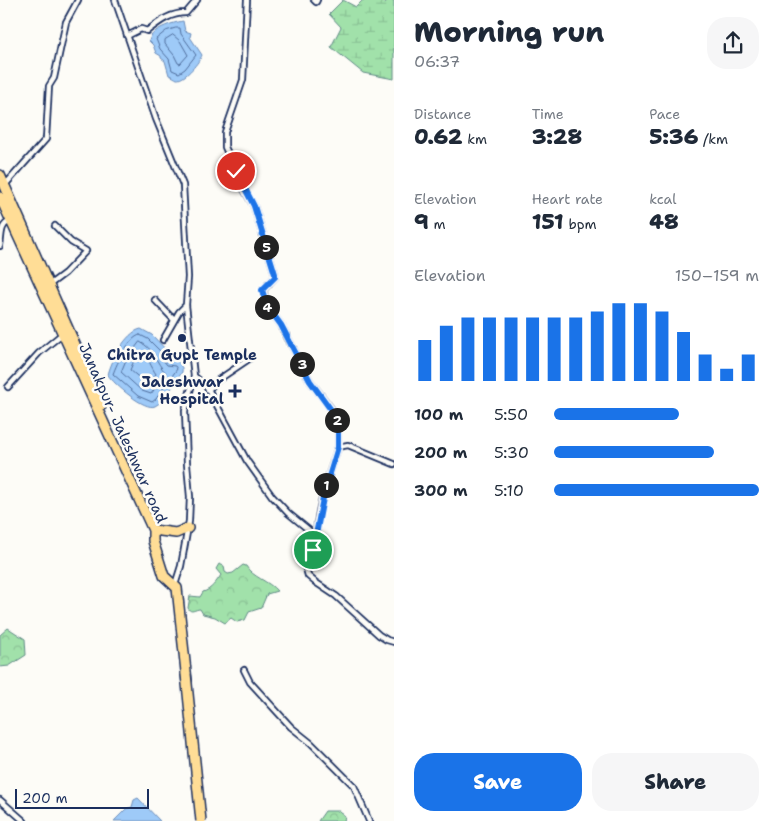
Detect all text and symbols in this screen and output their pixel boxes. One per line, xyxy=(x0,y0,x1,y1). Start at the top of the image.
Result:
text: Morning run xyxy=(414,13,604,51)
button: share xyxy=(707,17,759,69)
text: 06:37 xyxy=(414,51,460,72)
text: Distance xyxy=(414,105,471,123)
text: Time xyxy=(532,105,564,123)
text: Pace xyxy=(649,105,680,123)
text: 0.62 xyxy=(414,123,463,151)
text: 3:28 xyxy=(532,123,582,151)
text: 5:36 xyxy=(649,123,698,151)
text: km xyxy=(463,130,487,148)
text: /km xyxy=(698,130,728,148)
pin xyxy=(215,150,257,192)
icon: check xyxy=(222,157,250,185)
text: Elevation xyxy=(414,190,477,208)
text: Heart rate xyxy=(532,190,603,208)
text: kcal xyxy=(649,190,677,208)
text: 9 xyxy=(414,208,429,236)
text: 151 xyxy=(532,208,564,236)
text: 48 xyxy=(649,208,679,236)
text: m xyxy=(429,215,446,233)
text: bpm xyxy=(564,215,597,233)
pin: 5 xyxy=(254,234,278,260)
text: 5 xyxy=(262,238,271,256)
text: Elevation xyxy=(414,265,486,286)
text: 150–159 m xyxy=(675,265,759,286)
pin: 4 xyxy=(254,294,280,320)
text: 4 xyxy=(263,298,272,316)
marker: Chitra Gupt Temple xyxy=(176,332,188,344)
street label: Janakpur- Jaleshwar road xyxy=(74,340,172,527)
place label: Chitra Gupt Temple xyxy=(107,345,257,365)
pin: 3 xyxy=(290,352,314,376)
text: 3 xyxy=(298,355,307,373)
place label: Jaleshwar Hospital xyxy=(141,372,224,409)
marker: Jaleshwar Hospital xyxy=(228,384,242,398)
text: 100 m xyxy=(414,404,463,425)
text: 5:50 xyxy=(494,404,528,425)
pin: 2 xyxy=(324,408,350,432)
text: 2 xyxy=(333,411,342,429)
text: 200 m xyxy=(414,442,467,463)
text: 5:30 xyxy=(494,442,529,463)
pin: 1 xyxy=(314,472,338,498)
text: 1 xyxy=(323,476,330,494)
text: 300 m xyxy=(414,480,468,501)
text: 5:10 xyxy=(494,480,524,501)
pin xyxy=(292,529,334,571)
icon: arrive xyxy=(299,536,327,564)
button: Save xyxy=(414,753,582,811)
button: Share xyxy=(592,753,759,811)
scale bar xyxy=(15,786,149,809)
text: 200 m xyxy=(22,789,68,807)

